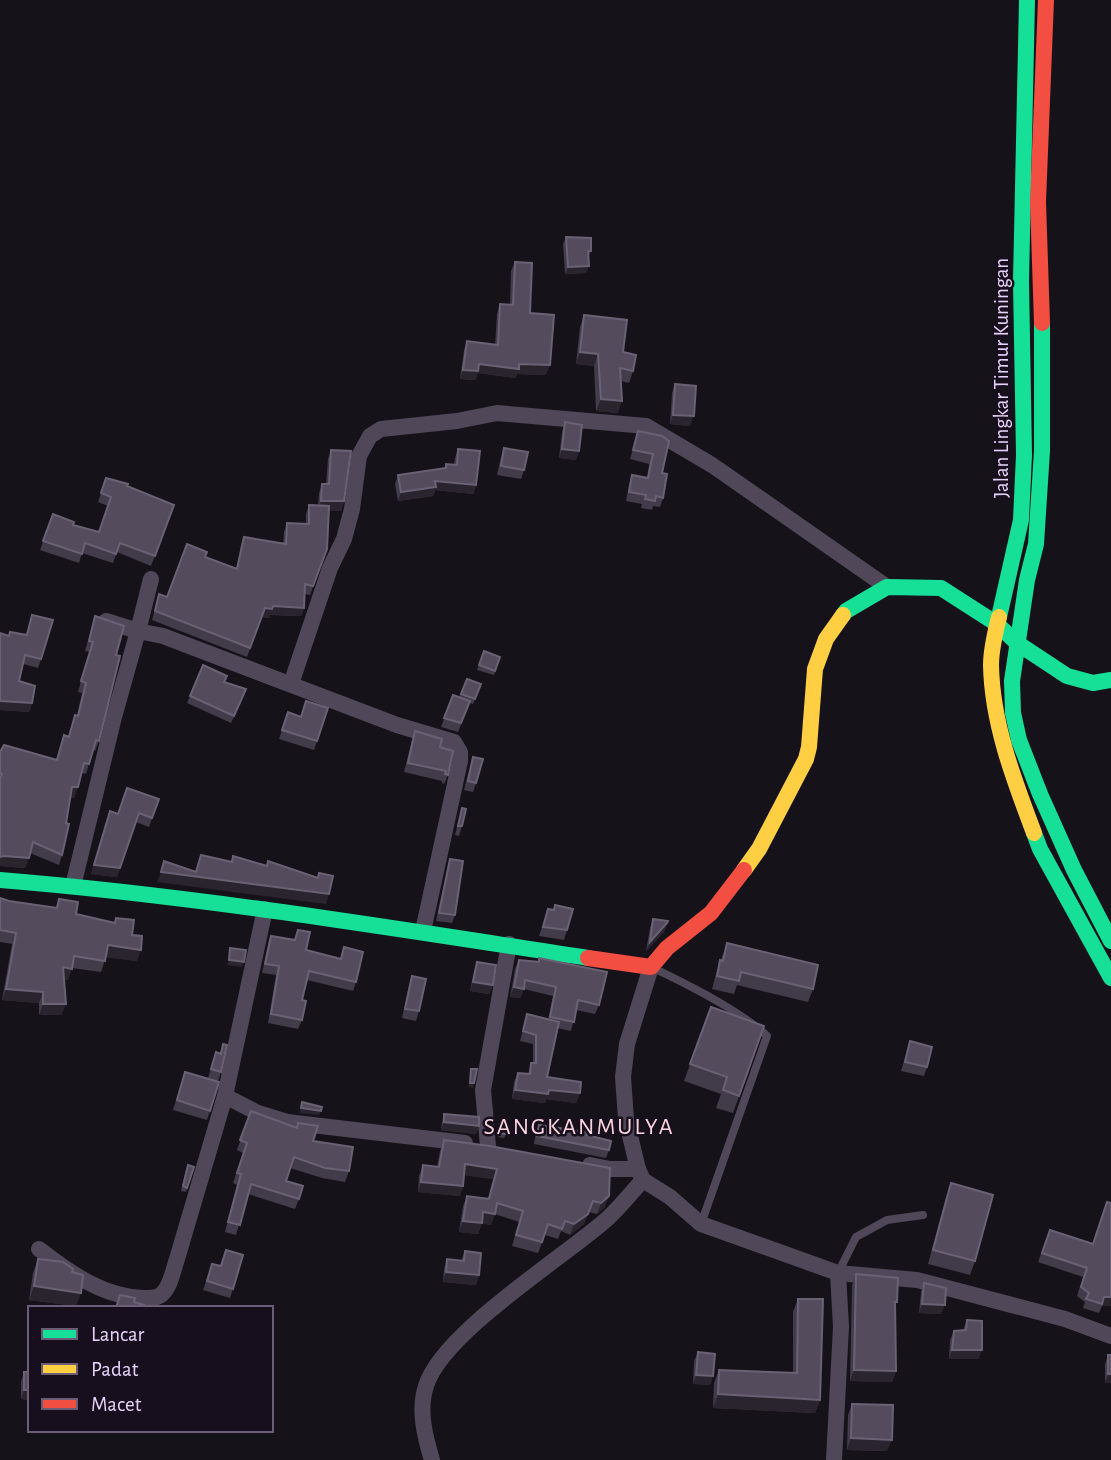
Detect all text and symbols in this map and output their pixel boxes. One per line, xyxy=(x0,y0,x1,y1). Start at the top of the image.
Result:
street label: Jalan Lingkar Timur Kuningan xyxy=(991,258,1012,498)
district label: SANGKANMULYA xyxy=(483,1115,675,1139)
legend xyxy=(28,1306,273,1432)
text: Lancar xyxy=(91,1324,144,1345)
text: Padat xyxy=(91,1359,139,1380)
text: Macet xyxy=(91,1394,142,1415)

